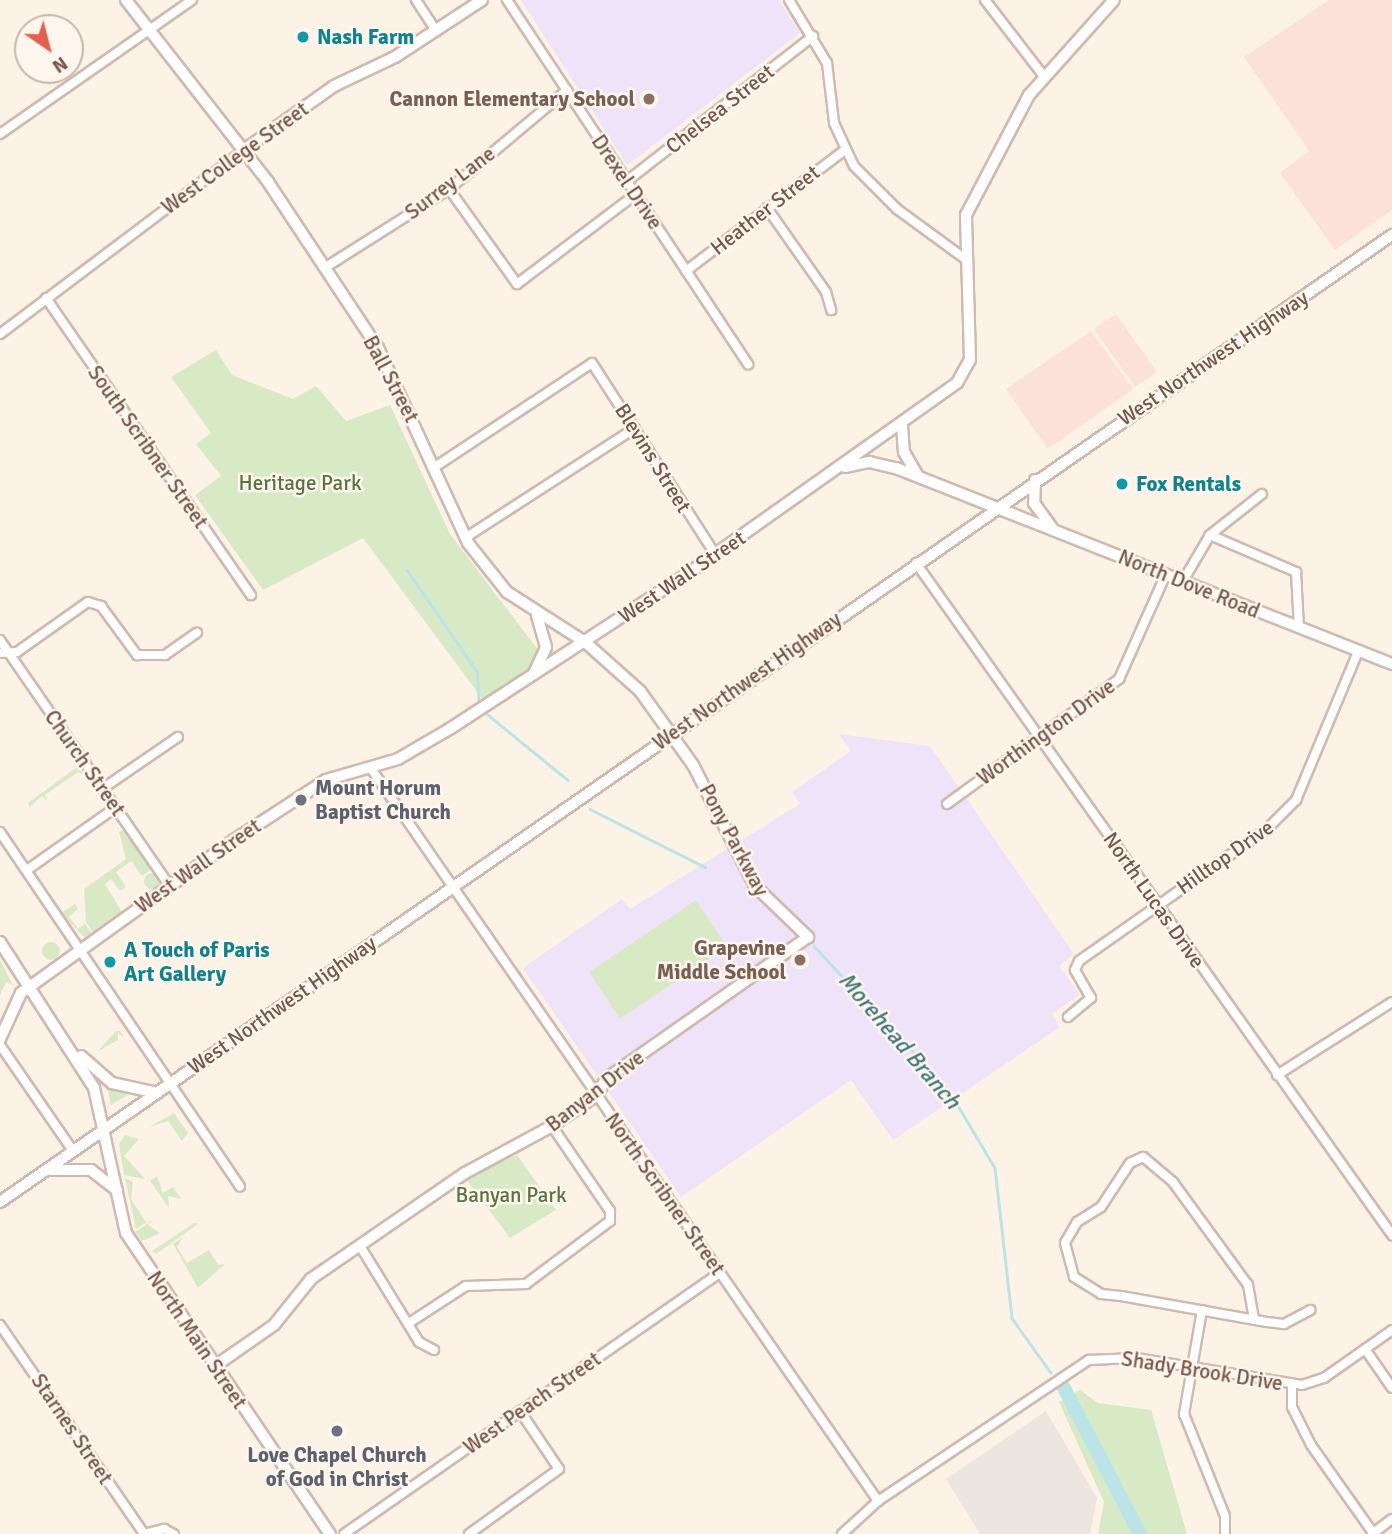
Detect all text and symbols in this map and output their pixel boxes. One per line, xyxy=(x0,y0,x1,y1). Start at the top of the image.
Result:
north arrow xyxy=(14,14,84,84)
place label: Nash Farm xyxy=(317,24,414,50)
marker: Nash Farm xyxy=(295,29,311,45)
text: N xyxy=(48,51,72,78)
street label: Chelsea Street xyxy=(661,59,779,159)
place label: Cannon Elementary School xyxy=(389,86,635,112)
marker: Cannon Elementary School xyxy=(641,91,657,107)
street label: West College Street xyxy=(157,96,313,220)
street label: Drexel Drive xyxy=(586,130,668,234)
street label: Surrey Lane xyxy=(400,141,500,225)
street label: Heather Street xyxy=(705,160,825,260)
street label: West Northwest Highway xyxy=(1113,285,1313,431)
street label: Ball Street xyxy=(358,331,424,427)
street label: South Scribner Street xyxy=(82,361,214,533)
street label: Blevins Street xyxy=(609,399,697,517)
park label: Heritage Park xyxy=(239,470,361,496)
place label: Fox Rentals xyxy=(1136,471,1241,497)
marker: Fox Rentals xyxy=(1114,476,1130,492)
street label: West Wall Street xyxy=(614,525,750,629)
street label: North Dove Road xyxy=(1115,544,1263,624)
street label: West Northwest Highway xyxy=(648,606,846,756)
street label: Worthington Drive xyxy=(972,674,1120,790)
street label: Church Street xyxy=(39,705,131,821)
place label: Mount Horum Baptist Church xyxy=(315,775,451,825)
street label: Pony Parkway xyxy=(694,780,774,900)
marker: Mount Horum Baptist Church xyxy=(293,792,309,808)
street label: West Wall Street xyxy=(130,813,266,919)
street label: Hilltop Drive xyxy=(1172,814,1278,900)
street label: North Lucas Drive xyxy=(1098,827,1210,973)
street label: West Northwest Highway xyxy=(183,930,381,1080)
place label: Grapevine Middle School xyxy=(657,935,786,985)
place label: A Touch of Paris Art Gallery xyxy=(124,937,270,987)
marker: Grapevine Middle School xyxy=(792,952,808,968)
marker: A Touch of Paris Art Gallery xyxy=(102,954,118,970)
water label: Morehead Branch xyxy=(832,967,966,1115)
street label: Banyan Drive xyxy=(541,1045,649,1137)
street label: North Scribner Street xyxy=(600,1108,730,1280)
park label: Banyan Park xyxy=(455,1182,567,1208)
street label: North Main Street xyxy=(142,1266,252,1414)
street label: West Peach Street xyxy=(459,1346,605,1460)
street label: Shady Brook Drive xyxy=(1120,1346,1284,1396)
street label: Starnes Street xyxy=(26,1369,118,1489)
marker: Love Chapel Church of God in Christ xyxy=(329,1423,345,1439)
place label: Love Chapel Church of God in Christ xyxy=(247,1442,427,1492)

